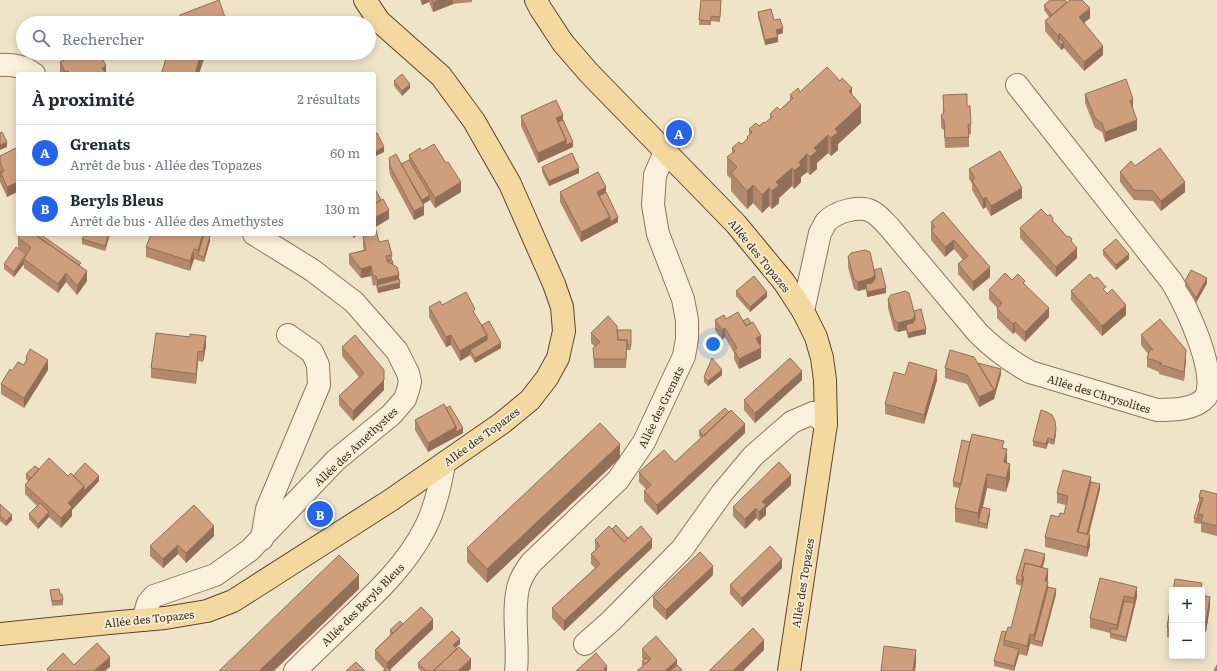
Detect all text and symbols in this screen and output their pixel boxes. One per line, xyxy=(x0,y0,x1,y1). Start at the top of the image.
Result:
search box xyxy=(16,16,376,60)
icon: search xyxy=(30,27,52,49)
text: Rechercher xyxy=(62,27,144,50)
text: À proximité xyxy=(32,86,135,111)
text: 2 résultats xyxy=(297,89,360,108)
pin: A xyxy=(666,118,692,148)
text: Grenats xyxy=(70,132,130,155)
text: A xyxy=(40,143,50,162)
text: 60 m xyxy=(330,143,360,162)
text: Arrêt de bus · Allée des Topazes xyxy=(70,155,262,174)
text: Beryls Bleus xyxy=(70,188,163,211)
text: B xyxy=(41,199,49,218)
text: 130 m xyxy=(325,199,360,218)
text: Arrêt de bus · Allée des Amethystes xyxy=(70,211,284,230)
street label: Allée des Topazes xyxy=(725,215,795,295)
your location xyxy=(703,334,723,354)
street label: Allée des Grenats xyxy=(633,363,687,451)
street label: Allée des Chrysolites xyxy=(1045,370,1153,416)
street label: Allée des Amethystes xyxy=(310,403,400,489)
street label: Allée des Topazes xyxy=(440,403,522,469)
pin: B xyxy=(307,499,333,529)
street label: Allée des Topazes xyxy=(787,537,817,629)
street label: Allée des Beryls Bleus xyxy=(317,559,407,649)
map controls xyxy=(1169,587,1205,659)
button: + xyxy=(1169,587,1205,623)
street label: Allée des Topazes xyxy=(103,605,195,631)
button: − xyxy=(1169,623,1205,659)

